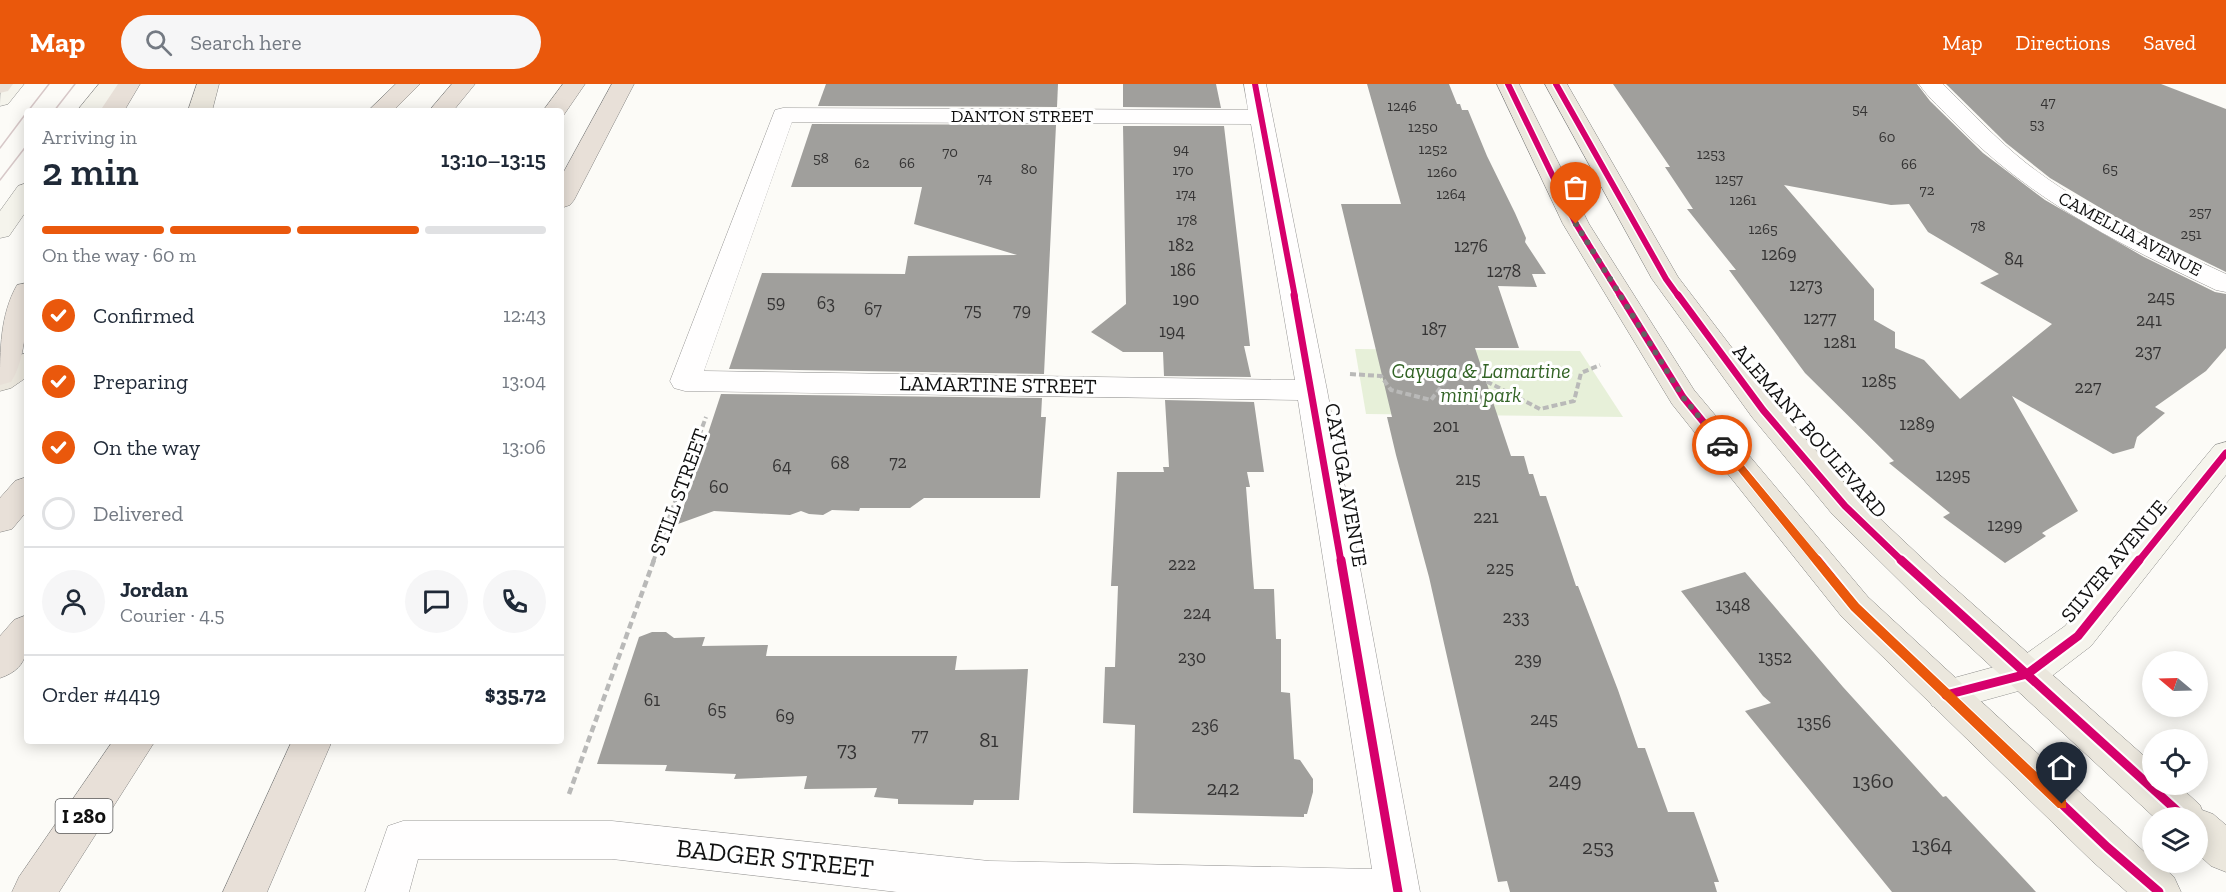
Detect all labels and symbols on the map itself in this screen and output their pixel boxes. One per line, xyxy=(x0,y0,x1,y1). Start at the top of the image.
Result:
house number: 47 xyxy=(2041,93,2055,111)
house number: 1246 xyxy=(1387,97,1417,115)
house number: 54 xyxy=(1852,100,1868,118)
street label: DANTON STREET xyxy=(951,105,1093,127)
house number: 53 xyxy=(2029,115,2045,133)
house number: 1250 xyxy=(1408,118,1438,136)
house number: 60 xyxy=(1879,128,1895,146)
house number: 94 xyxy=(1173,140,1189,158)
house number: 1252 xyxy=(1419,140,1448,158)
house number: 70 xyxy=(942,143,958,161)
house number: 1253 xyxy=(1697,145,1725,163)
house number: 58 xyxy=(813,149,829,167)
house number: 62 xyxy=(854,154,870,172)
house number: 66 xyxy=(899,154,915,172)
house number: 66 xyxy=(1901,155,1917,173)
house number: 80 xyxy=(1021,160,1037,178)
house number: 65 xyxy=(2102,160,2118,178)
house number: 170 xyxy=(1172,161,1194,179)
pin xyxy=(1550,162,1601,224)
house number: 1260 xyxy=(1427,163,1457,181)
house number: 74 xyxy=(978,169,992,187)
house number: 1257 xyxy=(1715,170,1743,188)
house number: 72 xyxy=(1920,181,1935,199)
house number: 174 xyxy=(1176,185,1196,203)
house number: 1264 xyxy=(1436,185,1466,203)
street label: CAMELLIA AVENUE xyxy=(2055,187,2205,281)
house number: 1261 xyxy=(1729,191,1757,209)
house number: 257 xyxy=(2189,203,2211,221)
house number: 178 xyxy=(1177,211,1197,229)
house number: 78 xyxy=(1970,217,1986,235)
house number: 1265 xyxy=(1748,220,1778,238)
house number: 251 xyxy=(2180,225,2202,243)
house number: 182 xyxy=(1168,234,1194,256)
house number: 1276 xyxy=(1454,235,1488,257)
house number: 1269 xyxy=(1761,243,1797,265)
house number: 84 xyxy=(2004,248,2024,270)
house number: 186 xyxy=(1170,259,1196,281)
house number: 1278 xyxy=(1487,260,1521,282)
house number: 1273 xyxy=(1789,274,1823,296)
house number: 245 xyxy=(2147,286,2175,308)
house number: 190 xyxy=(1173,288,1199,310)
house number: 59 xyxy=(767,291,785,313)
house number: 63 xyxy=(817,292,835,314)
house number: 67 xyxy=(864,298,883,320)
house number: 75 xyxy=(964,299,982,321)
house number: 79 xyxy=(1013,299,1031,321)
house number: 1277 xyxy=(1803,307,1837,329)
house number: 241 xyxy=(2136,309,2162,331)
house number: 187 xyxy=(1421,318,1447,340)
house number: 194 xyxy=(1159,320,1185,342)
house number: 1281 xyxy=(1824,331,1856,353)
street label: ALEMANY BOULEVARD xyxy=(1728,339,1893,523)
house number: 237 xyxy=(2135,340,2162,362)
park label: Cayuga & Lamartine mini park xyxy=(1391,358,1571,407)
street label: LAMARTINE STREET xyxy=(899,370,1097,399)
house number: 1285 xyxy=(1861,370,1897,392)
house number: 227 xyxy=(2074,376,2102,398)
street label: CAYUGA AVENUE xyxy=(1320,401,1373,569)
house number: 1289 xyxy=(1899,413,1935,435)
house number: 201 xyxy=(1433,415,1459,437)
courier xyxy=(1692,415,1752,475)
street label: STILL STREET xyxy=(644,425,713,559)
house number: 72 xyxy=(889,451,907,473)
house number: 68 xyxy=(830,452,850,474)
house number: 64 xyxy=(772,455,792,477)
house number: 1295 xyxy=(1936,464,1970,486)
house number: 215 xyxy=(1455,468,1481,490)
house number: 60 xyxy=(709,476,729,498)
street label: SILVER AVENUE xyxy=(2055,494,2172,627)
house number: 221 xyxy=(1473,506,1499,528)
house number: 1299 xyxy=(1987,514,2023,536)
house number: 222 xyxy=(1168,553,1196,575)
house number: 225 xyxy=(1486,557,1514,579)
house number: 1348 xyxy=(1715,594,1751,616)
house number: 224 xyxy=(1183,602,1211,624)
house number: 233 xyxy=(1503,606,1530,628)
house number: 230 xyxy=(1178,646,1206,668)
house number: 1352 xyxy=(1758,646,1792,668)
house number: 239 xyxy=(1514,648,1542,670)
north arrow xyxy=(2142,651,2208,717)
house number: 61 xyxy=(644,689,660,711)
house number: 65 xyxy=(708,699,726,721)
house number: 69 xyxy=(775,705,795,727)
house number: 245 xyxy=(1530,708,1558,730)
house number: 1356 xyxy=(1797,711,1831,733)
house number: 236 xyxy=(1191,715,1219,737)
house number: 77 xyxy=(912,724,929,746)
house number: 81 xyxy=(979,727,999,752)
house number: 73 xyxy=(837,736,857,761)
pin xyxy=(2036,742,2087,804)
house number: 249 xyxy=(1548,767,1582,792)
house number: 1360 xyxy=(1852,768,1894,793)
house number: 242 xyxy=(1207,775,1239,800)
road number: I 280 xyxy=(56,799,112,833)
street label: BADGER STREET xyxy=(675,832,875,884)
house number: 1364 xyxy=(1912,832,1952,857)
house number: 253 xyxy=(1582,834,1614,859)

